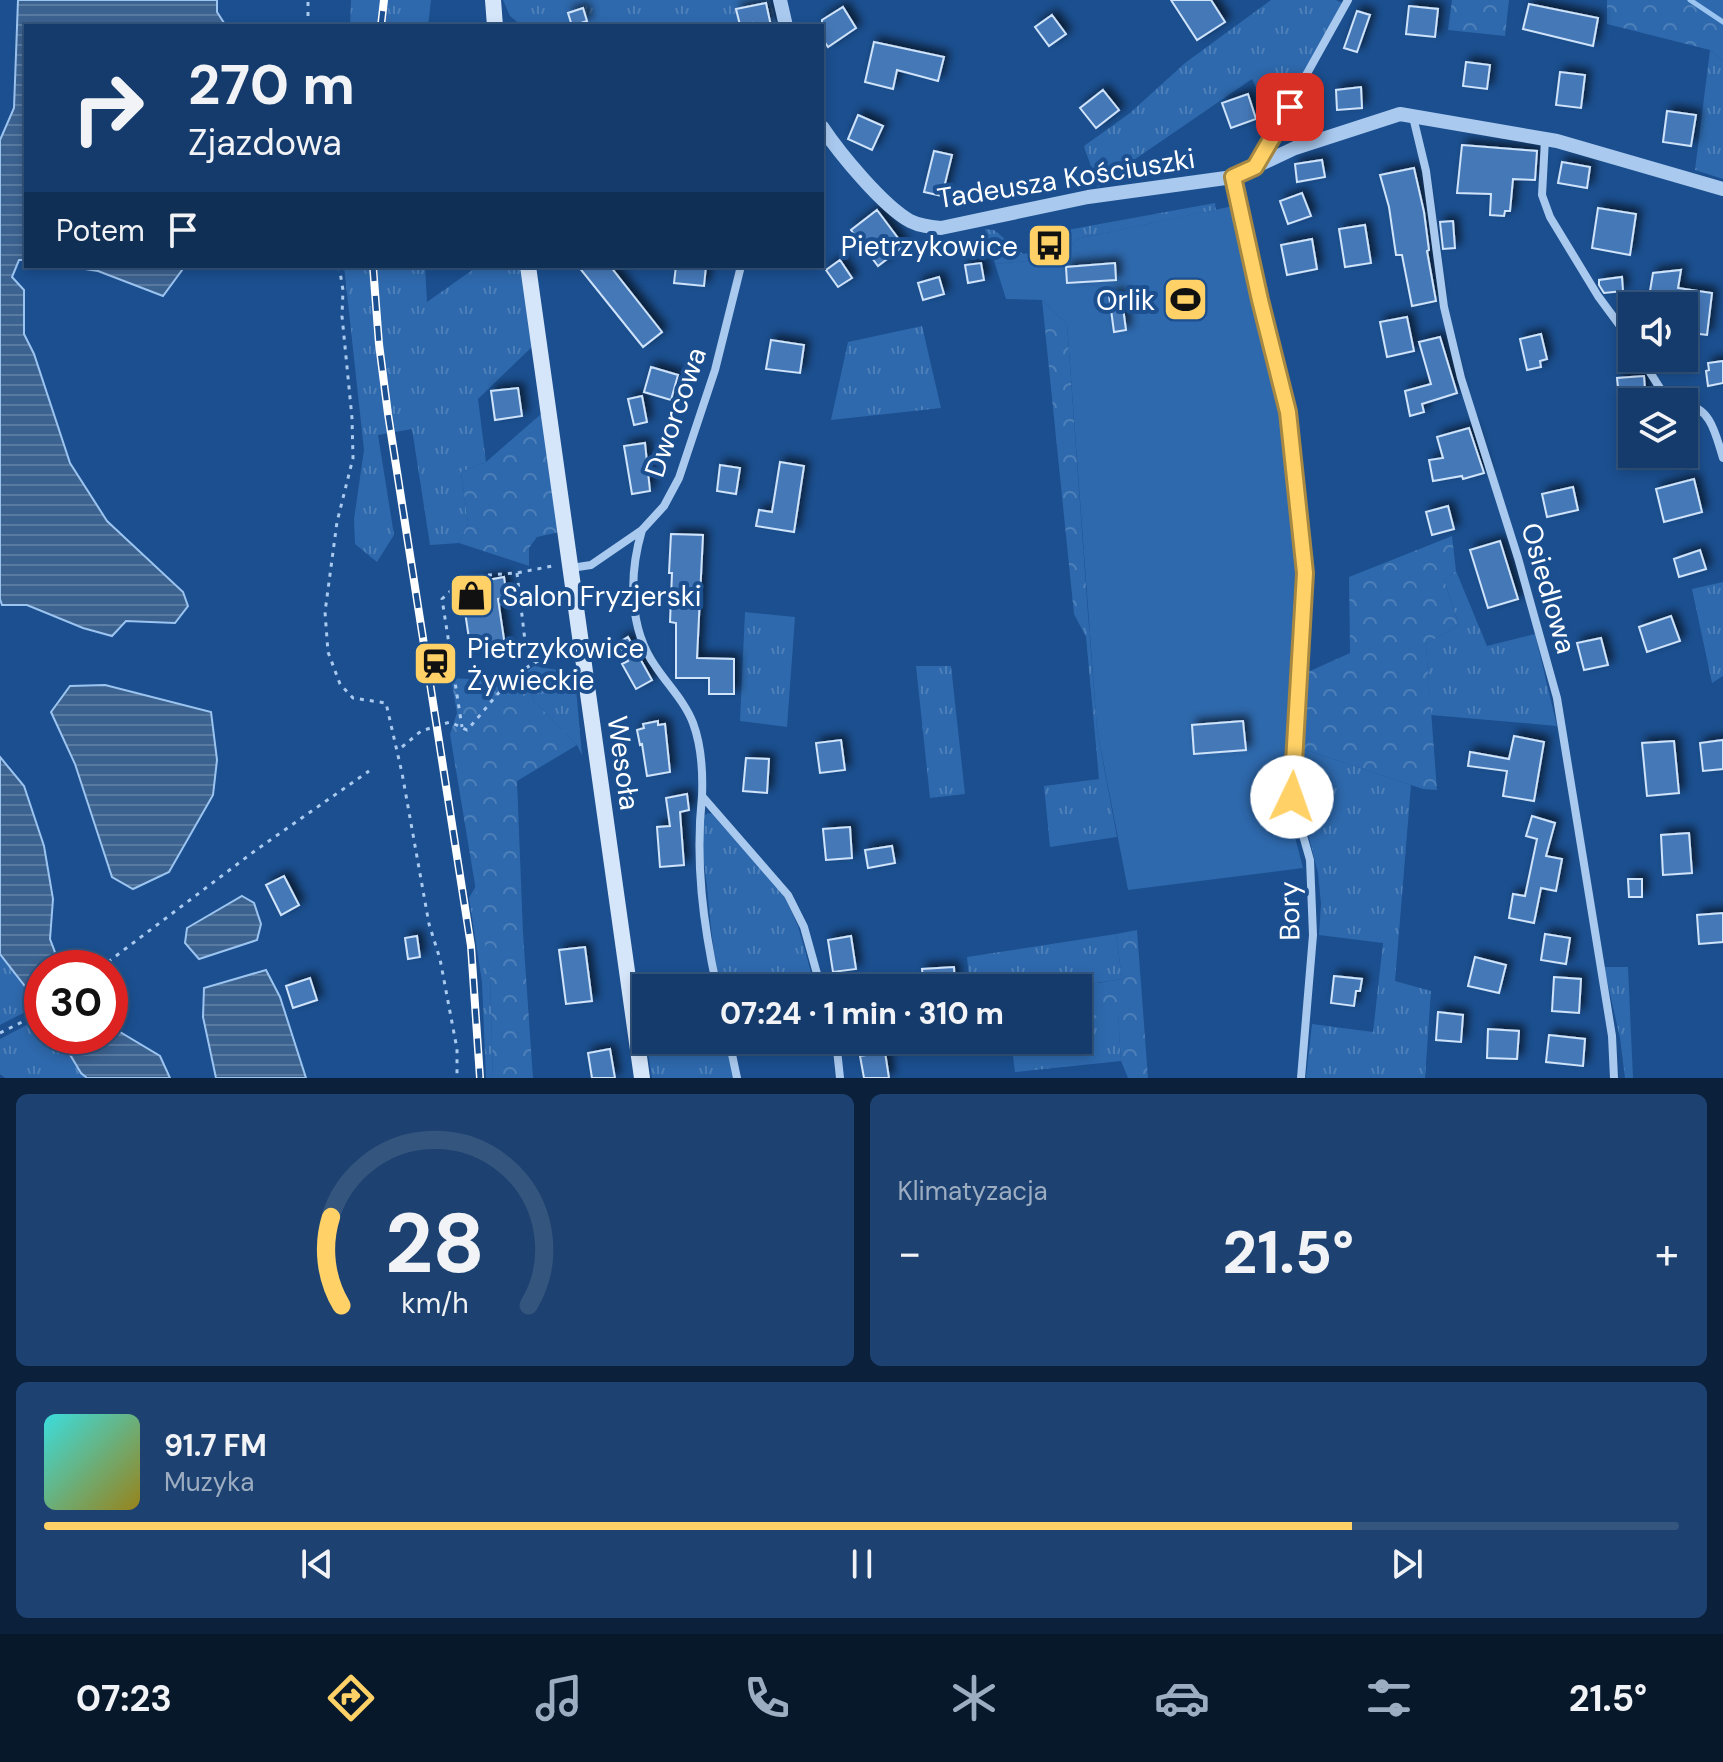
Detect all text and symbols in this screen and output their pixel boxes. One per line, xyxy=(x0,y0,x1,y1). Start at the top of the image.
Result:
text: 270 m xyxy=(188,48,355,121)
icon: right xyxy=(56,56,160,160)
pin xyxy=(1256,73,1324,141)
icon: arrive xyxy=(1268,85,1312,129)
text: Zjazdowa xyxy=(188,119,342,166)
street label: Tadeusza Kościuszki xyxy=(935,140,1198,217)
icon: arrive xyxy=(161,208,205,252)
text: Potem xyxy=(56,211,145,250)
bus stop icon: Pietrzykowice xyxy=(1025,222,1073,270)
place label: Pietrzykowice xyxy=(841,228,1018,265)
sports icon: Orlik xyxy=(1162,276,1210,324)
place label: Orlik xyxy=(1096,282,1155,319)
map controls xyxy=(1618,292,1698,468)
button: sound xyxy=(1618,292,1698,372)
street label: Dworcowa xyxy=(636,342,715,482)
button: layers xyxy=(1618,388,1698,468)
street label: Osiedlowa xyxy=(1512,518,1585,658)
shop icon: Salon Fryzjerski xyxy=(447,572,495,620)
place label: Salon Fryzjerski xyxy=(502,578,702,615)
place label: Pietrzykowice Żywieckie xyxy=(467,630,644,699)
station icon: Pietrzykowice Żywieckie xyxy=(412,640,460,688)
street label: Wesoła xyxy=(599,714,648,812)
position arrow xyxy=(1250,755,1334,839)
street label: Bory xyxy=(1270,881,1309,941)
speed limit sign: 30 xyxy=(24,950,128,1054)
text: 07:24 · 1 min · 310 m xyxy=(720,994,1004,1033)
text: Klimatyzacja xyxy=(898,1174,1048,1208)
text: 28 xyxy=(385,1189,485,1298)
text: 21.5° xyxy=(1222,1213,1354,1292)
text: − xyxy=(898,1224,922,1282)
text: + xyxy=(1655,1224,1679,1282)
text: km/h xyxy=(401,1285,469,1322)
text: 91.7 FM xyxy=(164,1426,267,1465)
text: Muzyka xyxy=(164,1465,254,1499)
icon: previous xyxy=(295,1542,339,1586)
icon: pause xyxy=(840,1542,884,1586)
icon: next xyxy=(1385,1542,1429,1586)
icon: directions xyxy=(323,1670,379,1726)
icon: music xyxy=(531,1670,587,1726)
icon: phone xyxy=(739,1670,795,1726)
icon: climate xyxy=(946,1670,1002,1726)
icon: car xyxy=(1154,1670,1210,1726)
icon: filters xyxy=(1361,1670,1417,1726)
text: 07:23 xyxy=(76,1675,172,1722)
text: 21.5° xyxy=(1569,1675,1647,1722)

